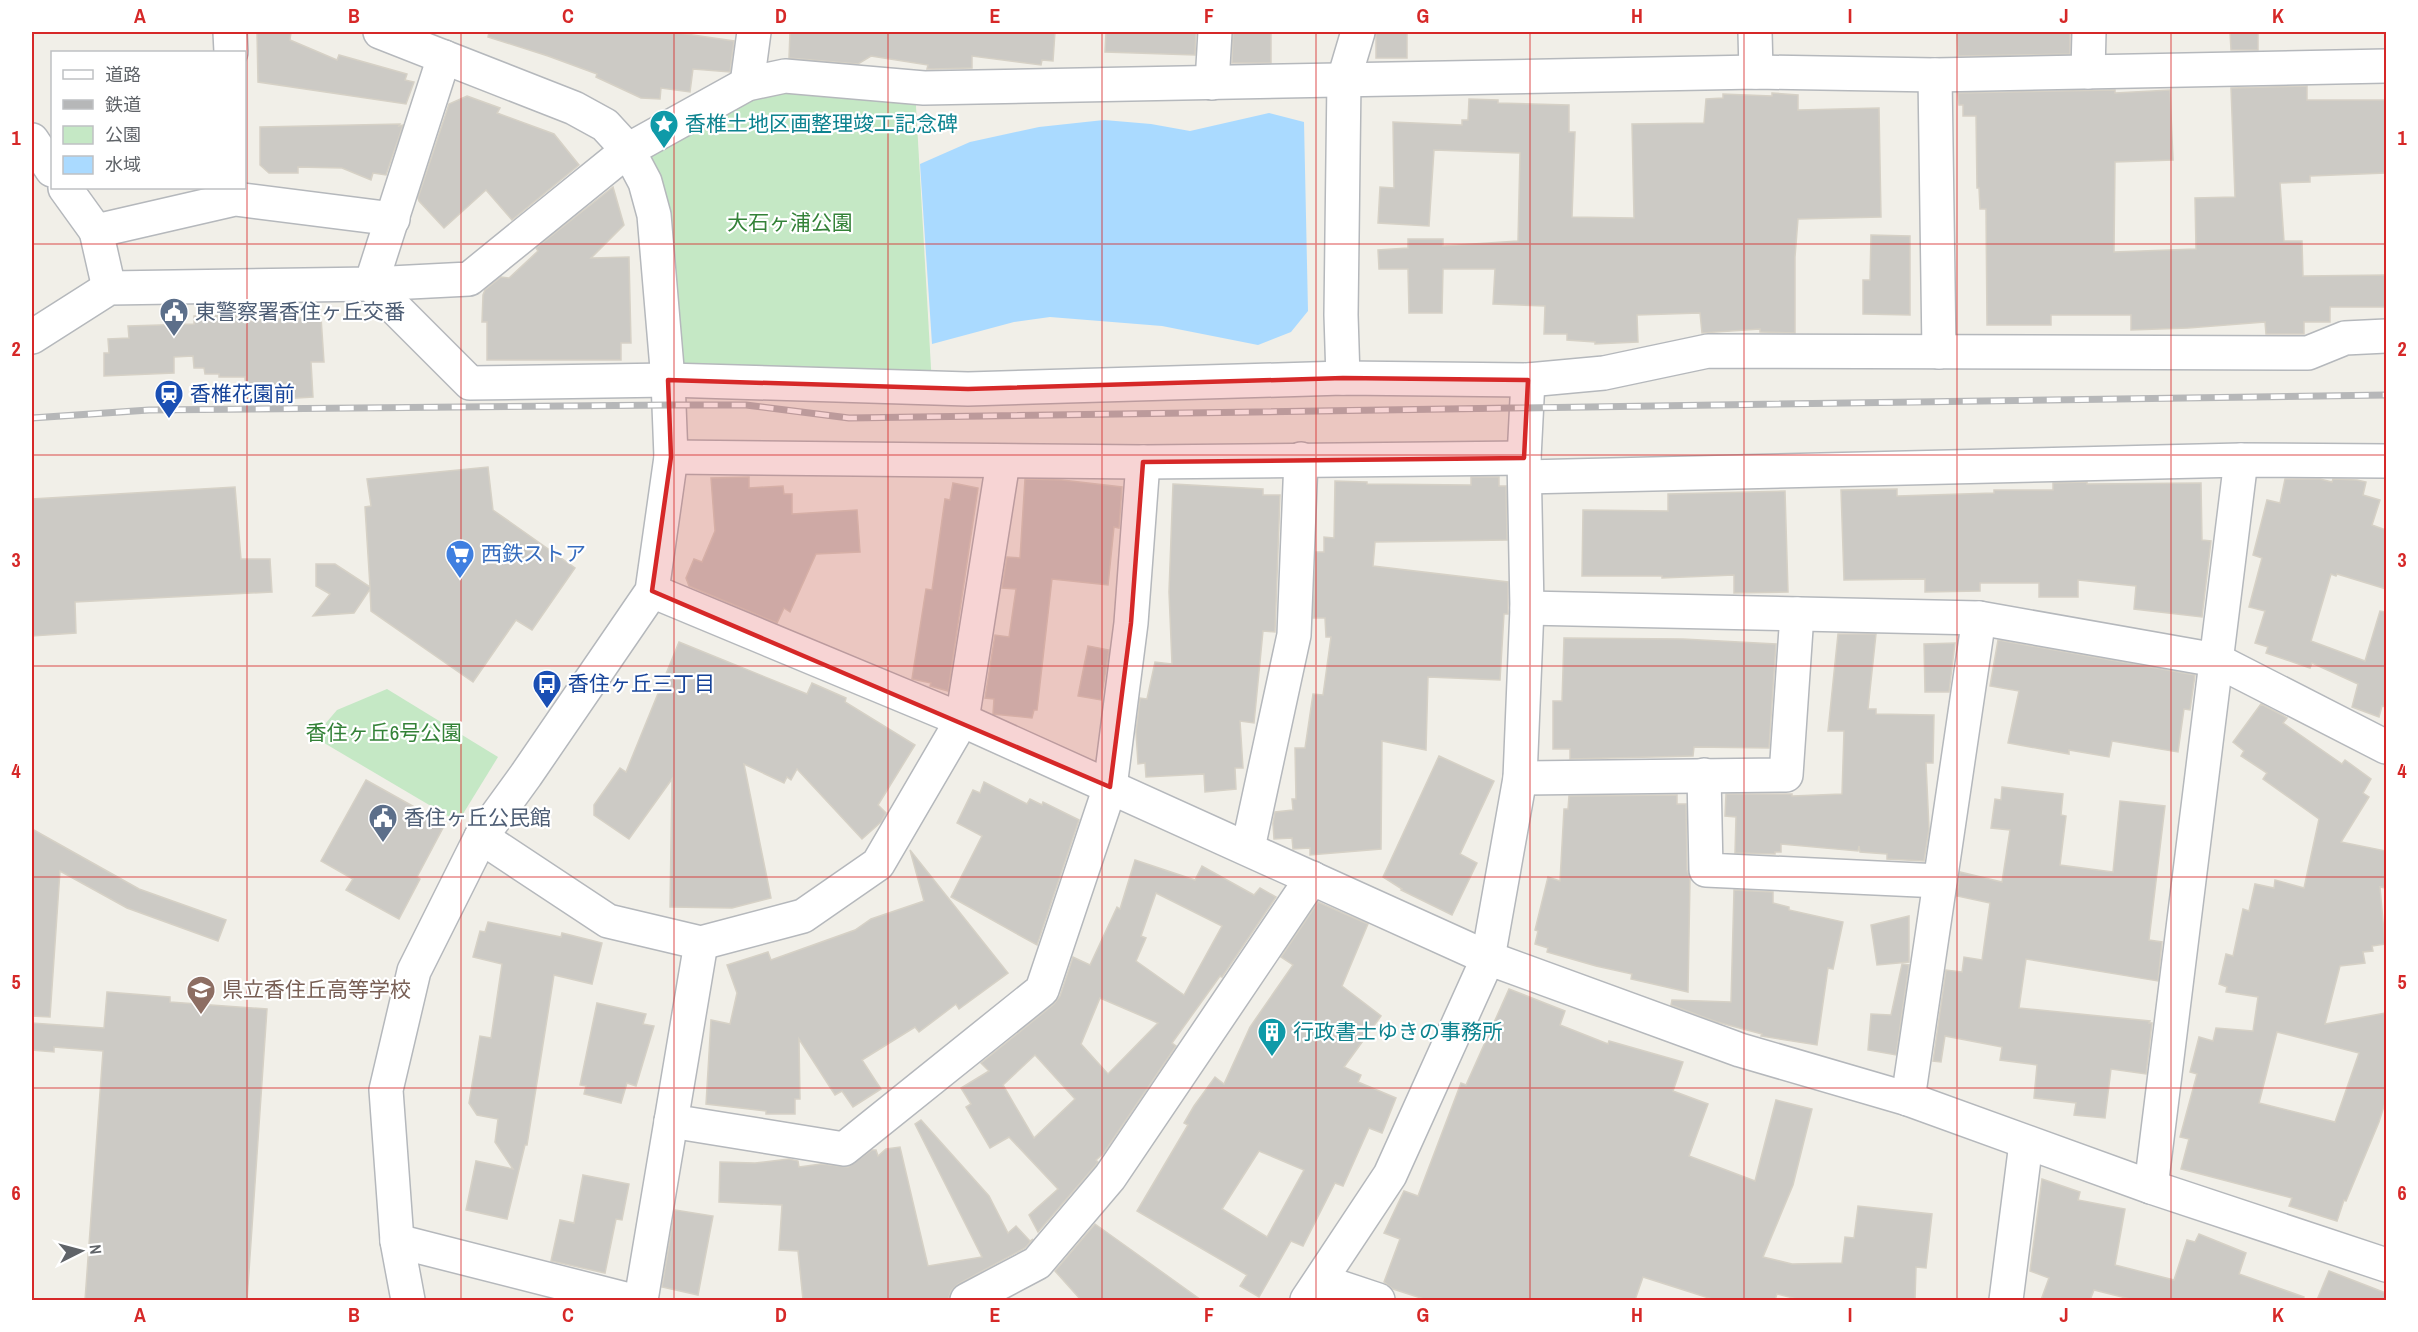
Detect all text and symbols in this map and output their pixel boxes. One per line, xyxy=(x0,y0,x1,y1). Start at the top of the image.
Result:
text: A xyxy=(134,2,146,29)
text: B xyxy=(348,2,360,29)
text: C xyxy=(562,2,574,29)
text: D xyxy=(775,2,787,29)
text: E xyxy=(990,2,1001,29)
text: F xyxy=(1204,2,1214,29)
text: G xyxy=(1417,2,1429,29)
text: H xyxy=(1631,2,1643,29)
text: I xyxy=(1848,2,1852,29)
text: J xyxy=(2059,2,2069,29)
text: K xyxy=(2272,2,2284,29)
legend xyxy=(51,51,246,189)
text: 道路 xyxy=(105,62,141,87)
text: 鉄道 xyxy=(105,92,141,117)
place icon: 香椎土地区画整理竣工記念碑 xyxy=(648,108,680,150)
place label: 香椎土地区画整理竣工記念碑 xyxy=(685,109,958,138)
text: 公園 xyxy=(105,122,141,147)
text: 1 xyxy=(11,124,21,151)
text: 1 xyxy=(2397,124,2407,151)
text: 水域 xyxy=(105,152,141,177)
park label: 大石ヶ浦公園 xyxy=(727,208,853,237)
public building icon: 東警察署香住ヶ丘交番 xyxy=(158,296,190,338)
place label: 東警察署香住ヶ丘交番 xyxy=(195,297,405,326)
text: 2 xyxy=(11,335,21,362)
text: 2 xyxy=(2397,335,2407,362)
station icon: 香椎花園前 xyxy=(153,378,185,420)
place label: 香椎花園前 xyxy=(190,379,295,408)
supermarket icon: 西鉄ストア xyxy=(444,538,476,580)
place label: 西鉄ストア xyxy=(481,539,586,568)
text: 3 xyxy=(11,546,21,573)
text: 3 xyxy=(2397,546,2407,573)
bus stop icon: 香住ヶ丘三丁目 xyxy=(531,668,563,710)
place label: 香住ヶ丘三丁目 xyxy=(568,669,715,698)
park label: 香住ヶ丘6号公園 xyxy=(306,718,462,747)
text: 4 xyxy=(11,757,21,784)
text: 4 xyxy=(2397,757,2407,784)
public building icon: 香住ヶ丘公民館 xyxy=(367,802,399,844)
place label: 香住ヶ丘公民館 xyxy=(404,803,551,832)
text: 5 xyxy=(11,968,21,995)
text: 5 xyxy=(2397,968,2407,995)
school or university icon: 県立香住丘高等学校 xyxy=(185,974,217,1016)
place label: 県立香住丘高等学校 xyxy=(222,975,411,1004)
building icon: 行政書士ゆきの事務所 xyxy=(1256,1016,1288,1058)
place label: 行政書士ゆきの事務所 xyxy=(1293,1017,1503,1046)
text: 6 xyxy=(11,1179,21,1206)
text: 6 xyxy=(2397,1179,2407,1206)
north arrow xyxy=(51,1221,111,1281)
text: N xyxy=(84,1244,107,1255)
text: A xyxy=(134,1301,146,1328)
text: B xyxy=(348,1301,360,1328)
text: C xyxy=(562,1301,574,1328)
text: D xyxy=(775,1301,787,1328)
text: E xyxy=(990,1301,1001,1328)
text: F xyxy=(1204,1301,1214,1328)
text: G xyxy=(1417,1301,1429,1328)
text: H xyxy=(1631,1301,1643,1328)
text: I xyxy=(1848,1301,1852,1328)
text: J xyxy=(2059,1301,2069,1328)
text: K xyxy=(2272,1301,2284,1328)

